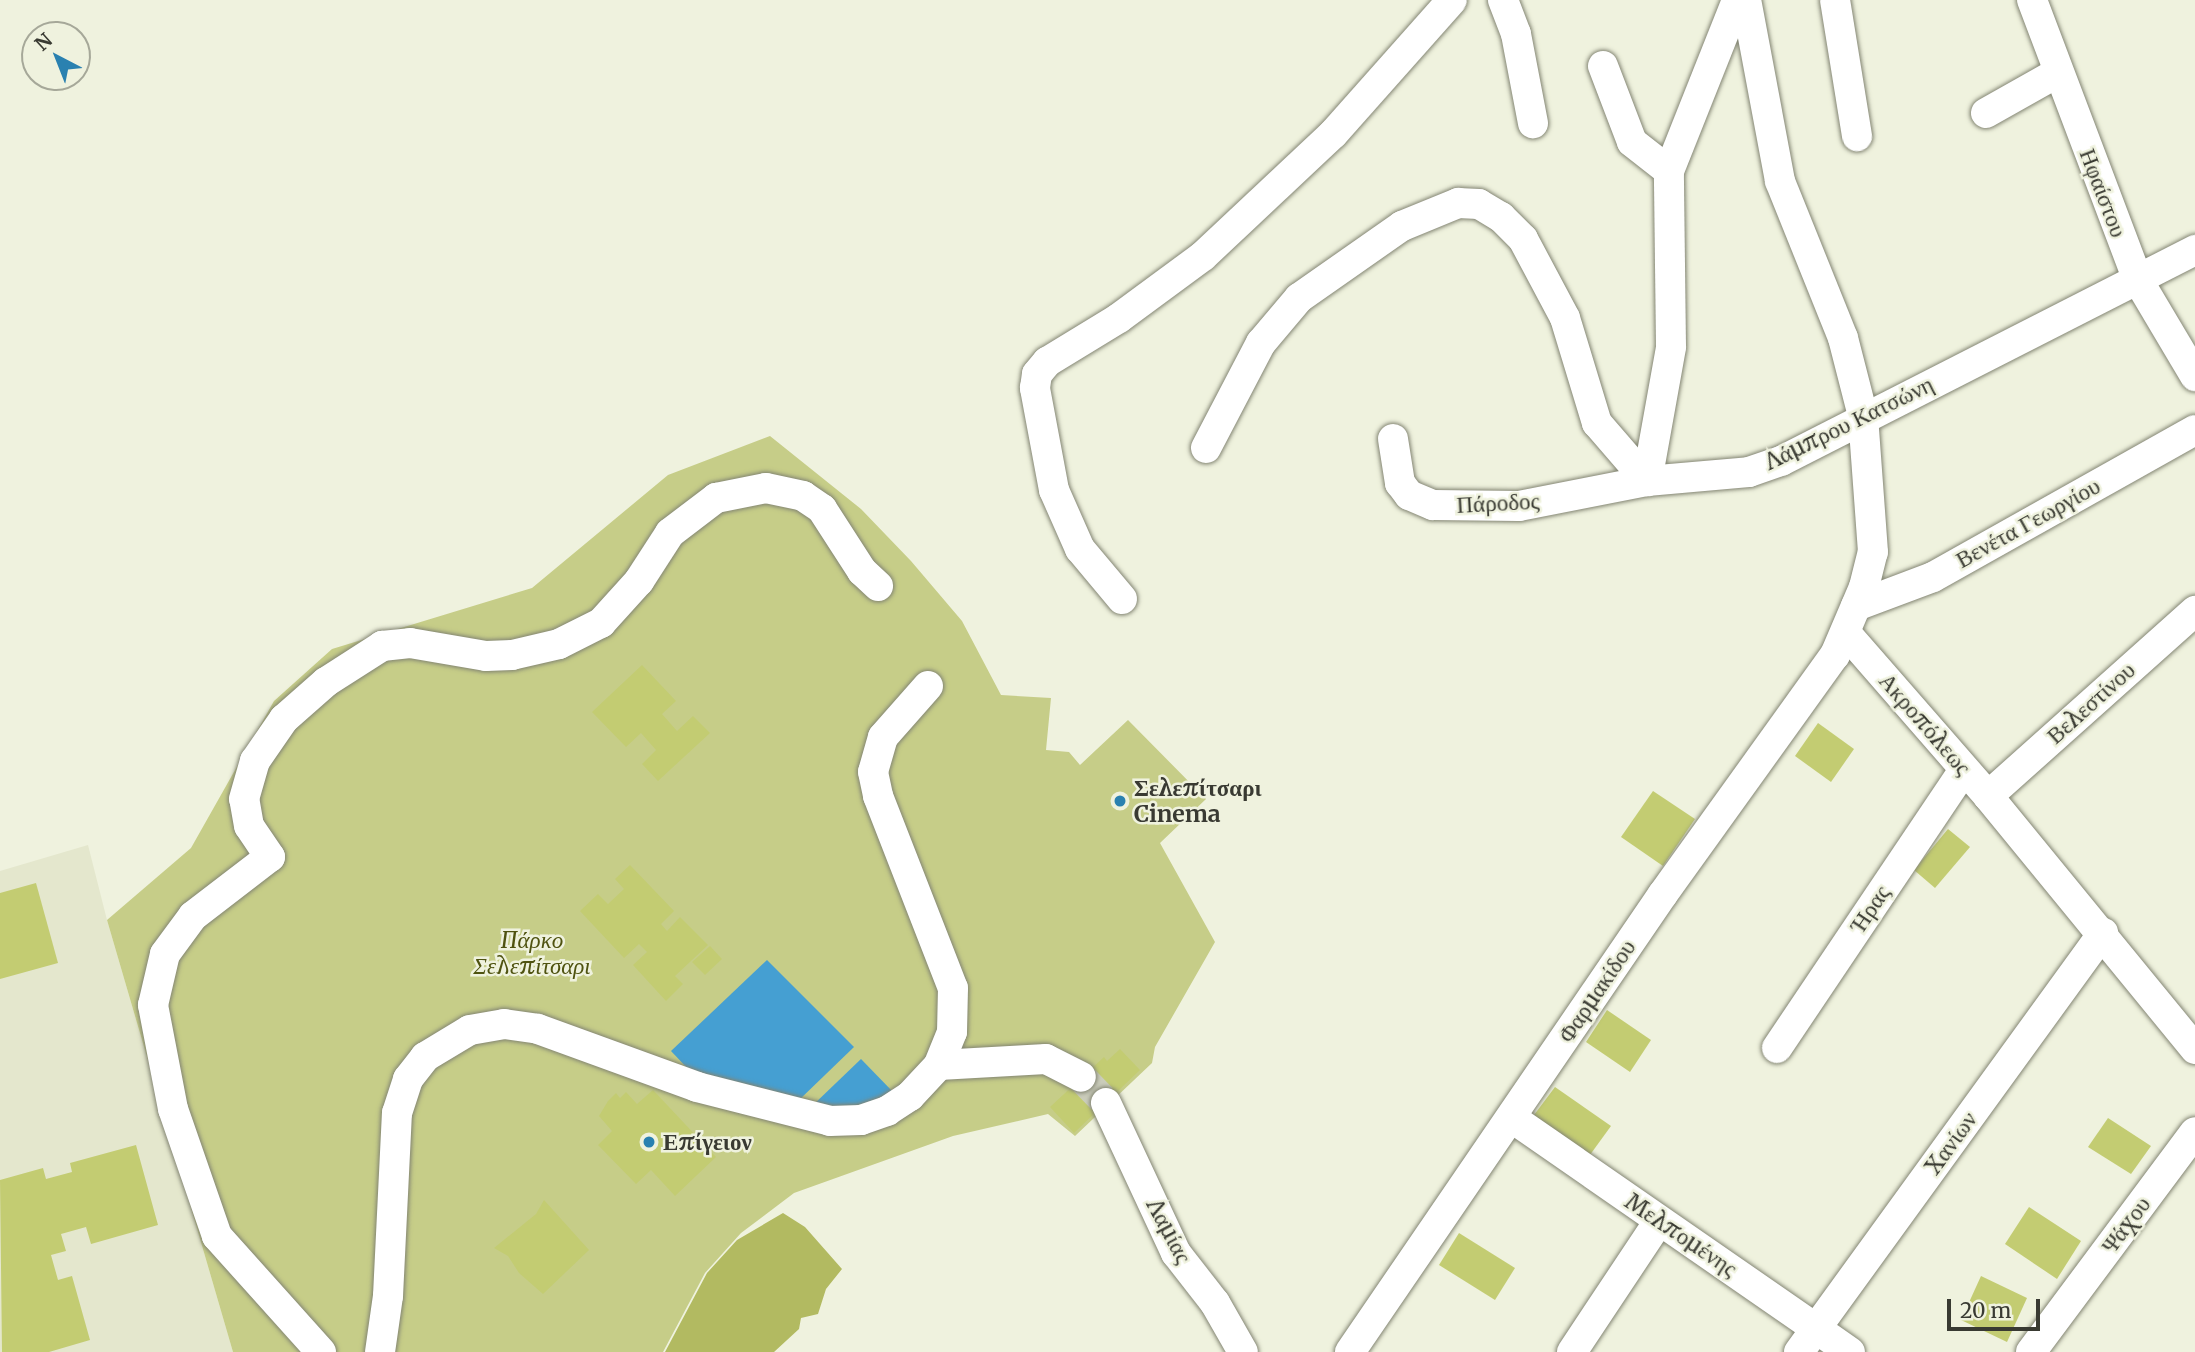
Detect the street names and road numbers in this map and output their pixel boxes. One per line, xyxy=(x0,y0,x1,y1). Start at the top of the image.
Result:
street label: Ηφαίστου xyxy=(2074,145,2132,241)
street label: Λάμπρου Κατσώνη xyxy=(1760,370,1938,476)
street label: Βενέτα Γεωργίου xyxy=(1951,472,2105,574)
street label: Πάροδος xyxy=(1456,487,1540,519)
street label: Βελεστίνου xyxy=(2041,656,2141,750)
street label: Ακροπόλεως xyxy=(1873,667,1977,781)
street label: Ήρας xyxy=(1844,880,1896,938)
street label: Φαρμακίδου xyxy=(1552,934,1642,1048)
street label: Χανίων xyxy=(1919,1106,1983,1180)
street label: Μελπομένης xyxy=(1620,1187,1742,1283)
street label: Ψάχου xyxy=(2096,1191,2156,1259)
street label: Λαμίας xyxy=(1141,1194,1197,1268)

